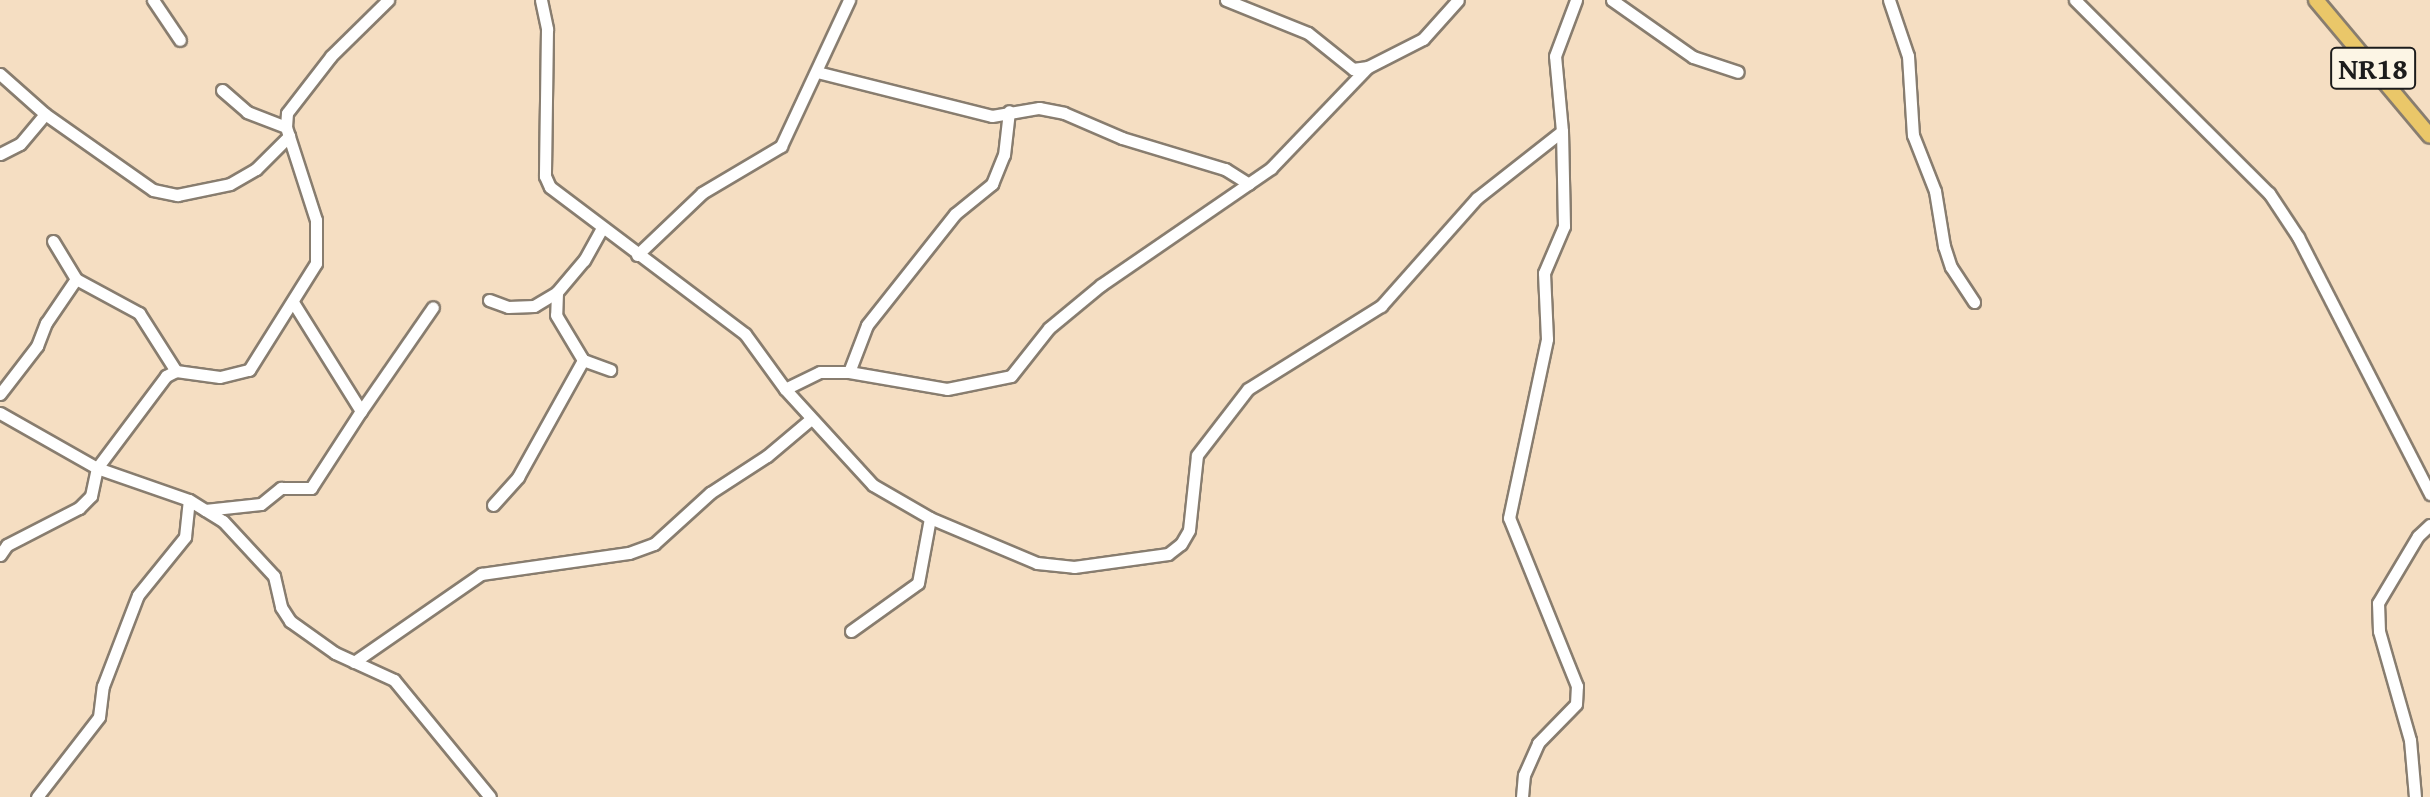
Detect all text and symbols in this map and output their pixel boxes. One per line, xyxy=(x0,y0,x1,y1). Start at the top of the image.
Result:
road number: NR18 xyxy=(2329,42,2417,94)

